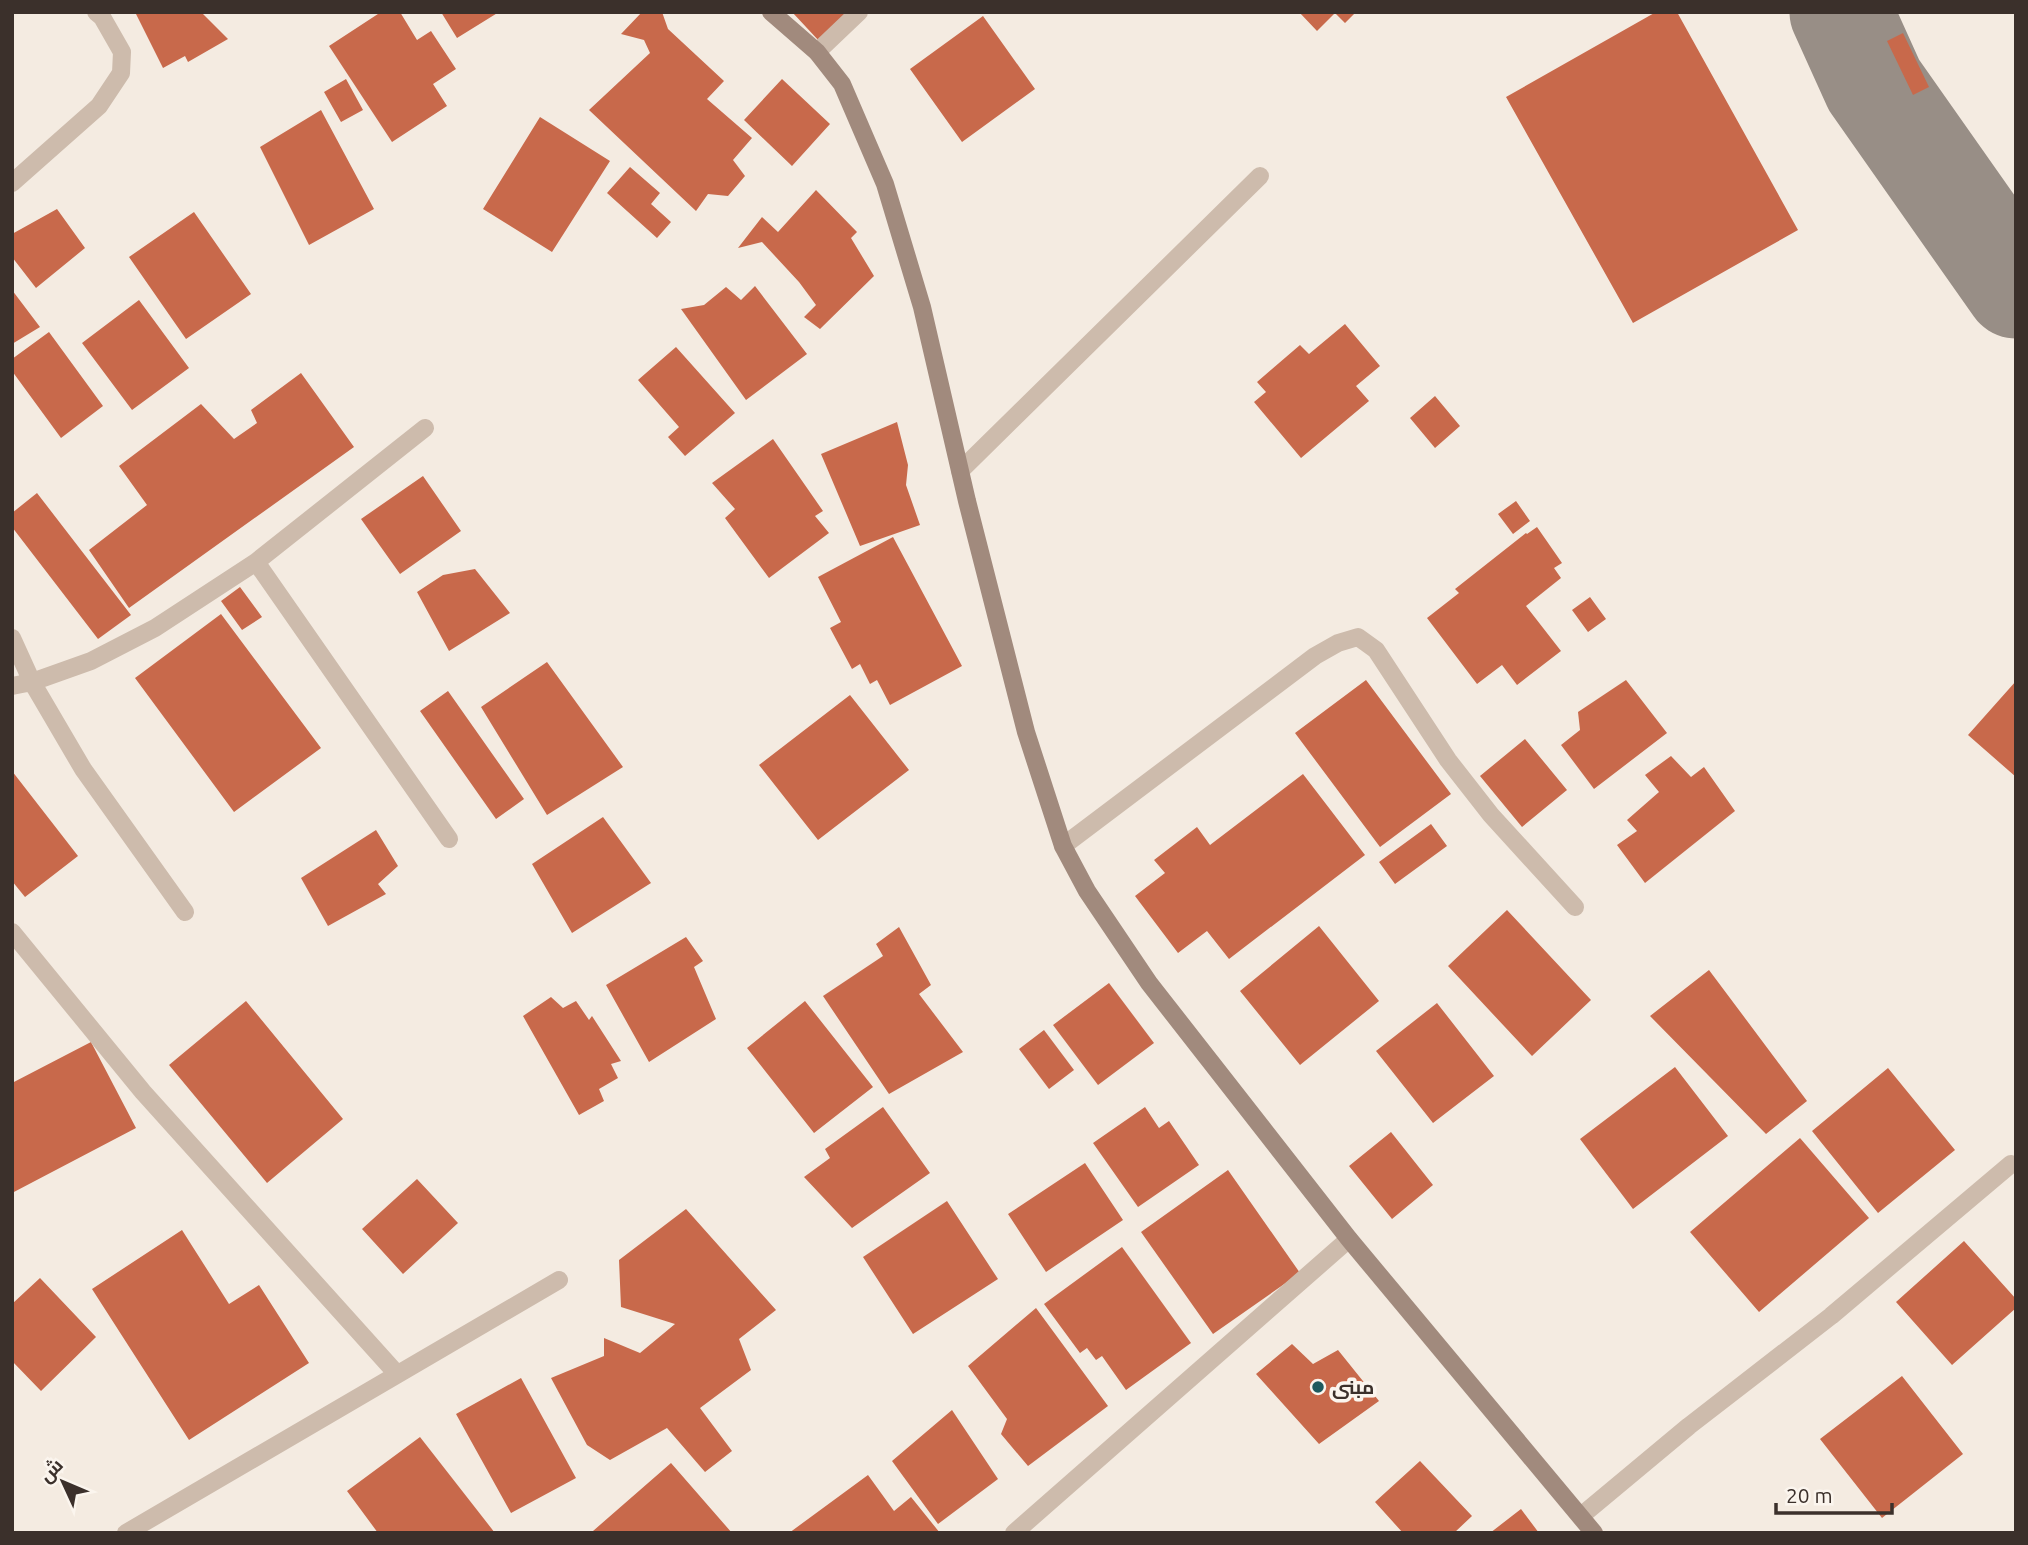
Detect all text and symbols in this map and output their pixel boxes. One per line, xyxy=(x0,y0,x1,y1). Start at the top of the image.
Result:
place label: مبنى xyxy=(1332,1376,1374,1399)
marker: مبنى xyxy=(1310,1379,1326,1395)
north arrow xyxy=(28,1447,98,1517)
text: ش xyxy=(34,1454,68,1487)
scale bar xyxy=(1776,1472,1892,1516)
text: 20 m xyxy=(1786,1483,1833,1507)

